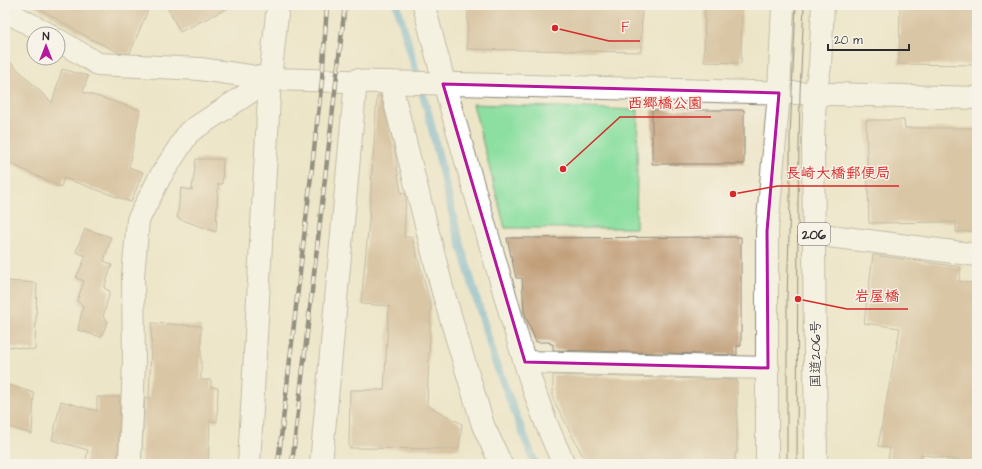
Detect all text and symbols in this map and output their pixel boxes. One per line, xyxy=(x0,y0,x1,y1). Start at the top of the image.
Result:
callout: Ｆ xyxy=(609,14,640,41)
text: Ｆ xyxy=(617,17,633,38)
north arrow xyxy=(26,26,66,66)
scale bar xyxy=(828,26,909,52)
text: N xyxy=(43,29,50,44)
text: 20 m xyxy=(834,32,863,49)
callout: 西郷橋公園 xyxy=(620,90,711,117)
text: 西郷橋公園 xyxy=(627,93,703,114)
callout: 長崎大橋郵便局 xyxy=(778,159,899,186)
text: 長崎大橋郵便局 xyxy=(785,163,891,184)
road number: 206 xyxy=(798,223,830,245)
callout: 岩屋橋 xyxy=(847,282,908,309)
text: 岩屋橋 xyxy=(854,286,900,307)
street label: 国道206号 xyxy=(806,320,826,388)

